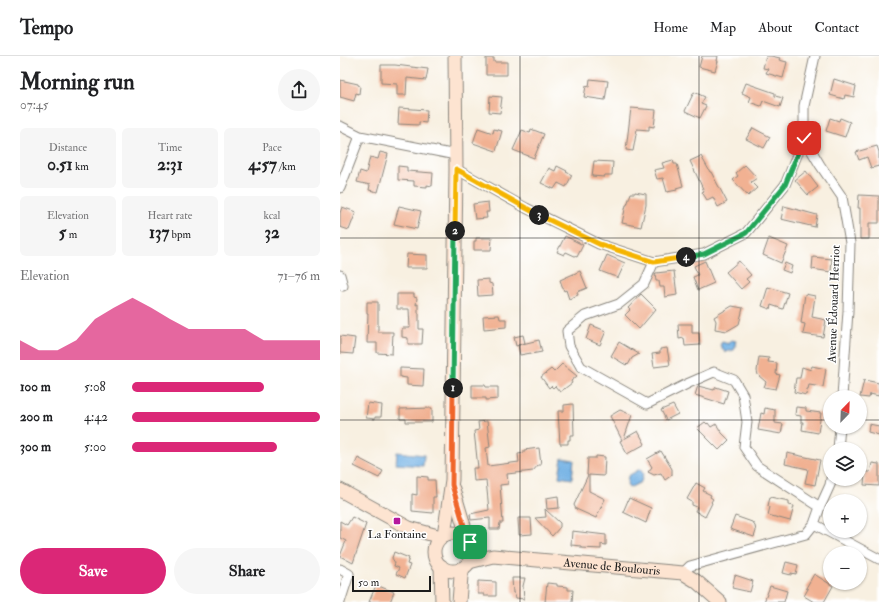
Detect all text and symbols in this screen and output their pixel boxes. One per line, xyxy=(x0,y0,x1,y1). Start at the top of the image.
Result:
text: Tempo xyxy=(20,16,73,40)
text: Home xyxy=(653,19,688,36)
text: Map xyxy=(710,19,736,36)
text: About xyxy=(758,19,792,36)
text: Contact xyxy=(814,19,859,36)
text: Morning run xyxy=(20,68,135,96)
button: share xyxy=(278,69,320,111)
text: 07:45 xyxy=(20,97,49,113)
pin xyxy=(787,121,821,155)
icon: check xyxy=(793,127,815,149)
text: Distance xyxy=(49,141,87,154)
text: Time xyxy=(158,141,182,154)
text: Pace xyxy=(262,141,282,154)
text: 0.51 xyxy=(47,154,73,175)
text: 2:31 xyxy=(157,154,183,175)
text: 4:57 xyxy=(248,154,277,175)
text: km xyxy=(73,160,89,173)
text: /km xyxy=(277,160,296,173)
pin: 3 xyxy=(529,205,549,225)
text: 3 xyxy=(537,208,541,221)
text: Elevation xyxy=(47,209,89,222)
text: Heart rate xyxy=(148,209,192,222)
text: kcal xyxy=(264,209,280,222)
pin: 2 xyxy=(445,221,465,241)
text: 5 xyxy=(59,222,66,243)
text: 137 xyxy=(149,222,169,243)
text: 32 xyxy=(264,222,280,243)
text: 2 xyxy=(452,224,458,237)
text: m xyxy=(66,228,77,241)
text: bpm xyxy=(169,228,191,241)
street label: Avenue Édouard Herriot xyxy=(824,245,844,364)
pin: 4 xyxy=(676,247,696,267)
text: 4 xyxy=(683,250,689,263)
text: Elevation xyxy=(20,268,70,284)
text: 71–76 m xyxy=(277,268,320,284)
pin: 1 xyxy=(443,378,463,398)
text: 100 m xyxy=(20,379,51,395)
text: 5:08 xyxy=(84,379,106,395)
text: 1 xyxy=(451,381,455,394)
north arrow xyxy=(823,390,867,434)
map controls xyxy=(823,390,867,590)
text: 200 m xyxy=(20,409,53,425)
text: 4:42 xyxy=(84,409,108,425)
text: 300 m xyxy=(20,439,51,455)
text: 5:00 xyxy=(84,439,106,455)
button: layers xyxy=(823,442,867,486)
button: + xyxy=(823,494,867,538)
marker: La Fontaine xyxy=(392,516,402,526)
pin xyxy=(453,525,487,559)
place label: La Fontaine xyxy=(368,527,426,542)
icon: arrive xyxy=(459,531,481,553)
button: − xyxy=(823,546,867,590)
button: Save xyxy=(20,548,166,594)
button: Share xyxy=(174,548,320,594)
street label: Avenue de Boulouris xyxy=(562,555,661,578)
scale bar xyxy=(352,574,431,593)
text: 50 m xyxy=(358,576,379,589)

